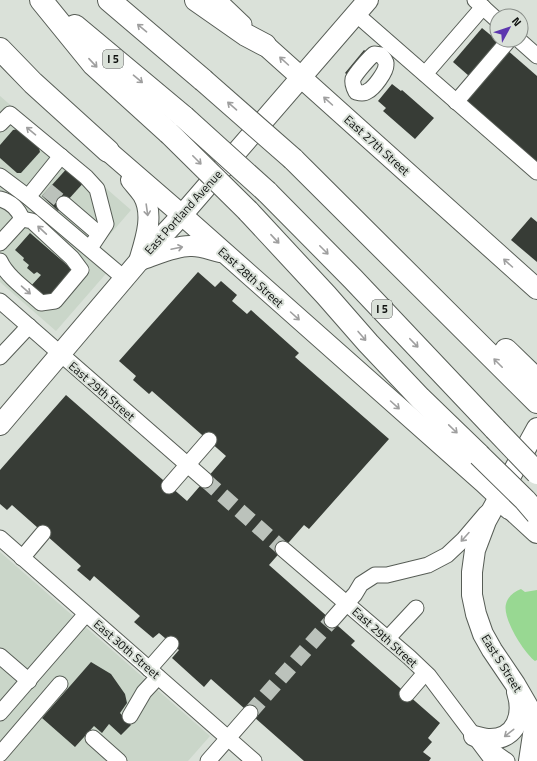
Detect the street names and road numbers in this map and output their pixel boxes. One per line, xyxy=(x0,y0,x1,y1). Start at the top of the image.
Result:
road number: I 5 xyxy=(103,50,123,68)
street label: East 27th Street xyxy=(340,110,415,180)
street label: East Portland Avenue xyxy=(140,165,226,259)
street label: East 28th Street xyxy=(214,242,289,312)
road number: I 5 xyxy=(372,300,392,318)
street label: East 29th Street xyxy=(65,357,140,426)
street label: East 29th Street xyxy=(348,602,423,672)
street label: East 30th Street xyxy=(90,615,165,684)
street label: East S Street xyxy=(477,630,528,696)

